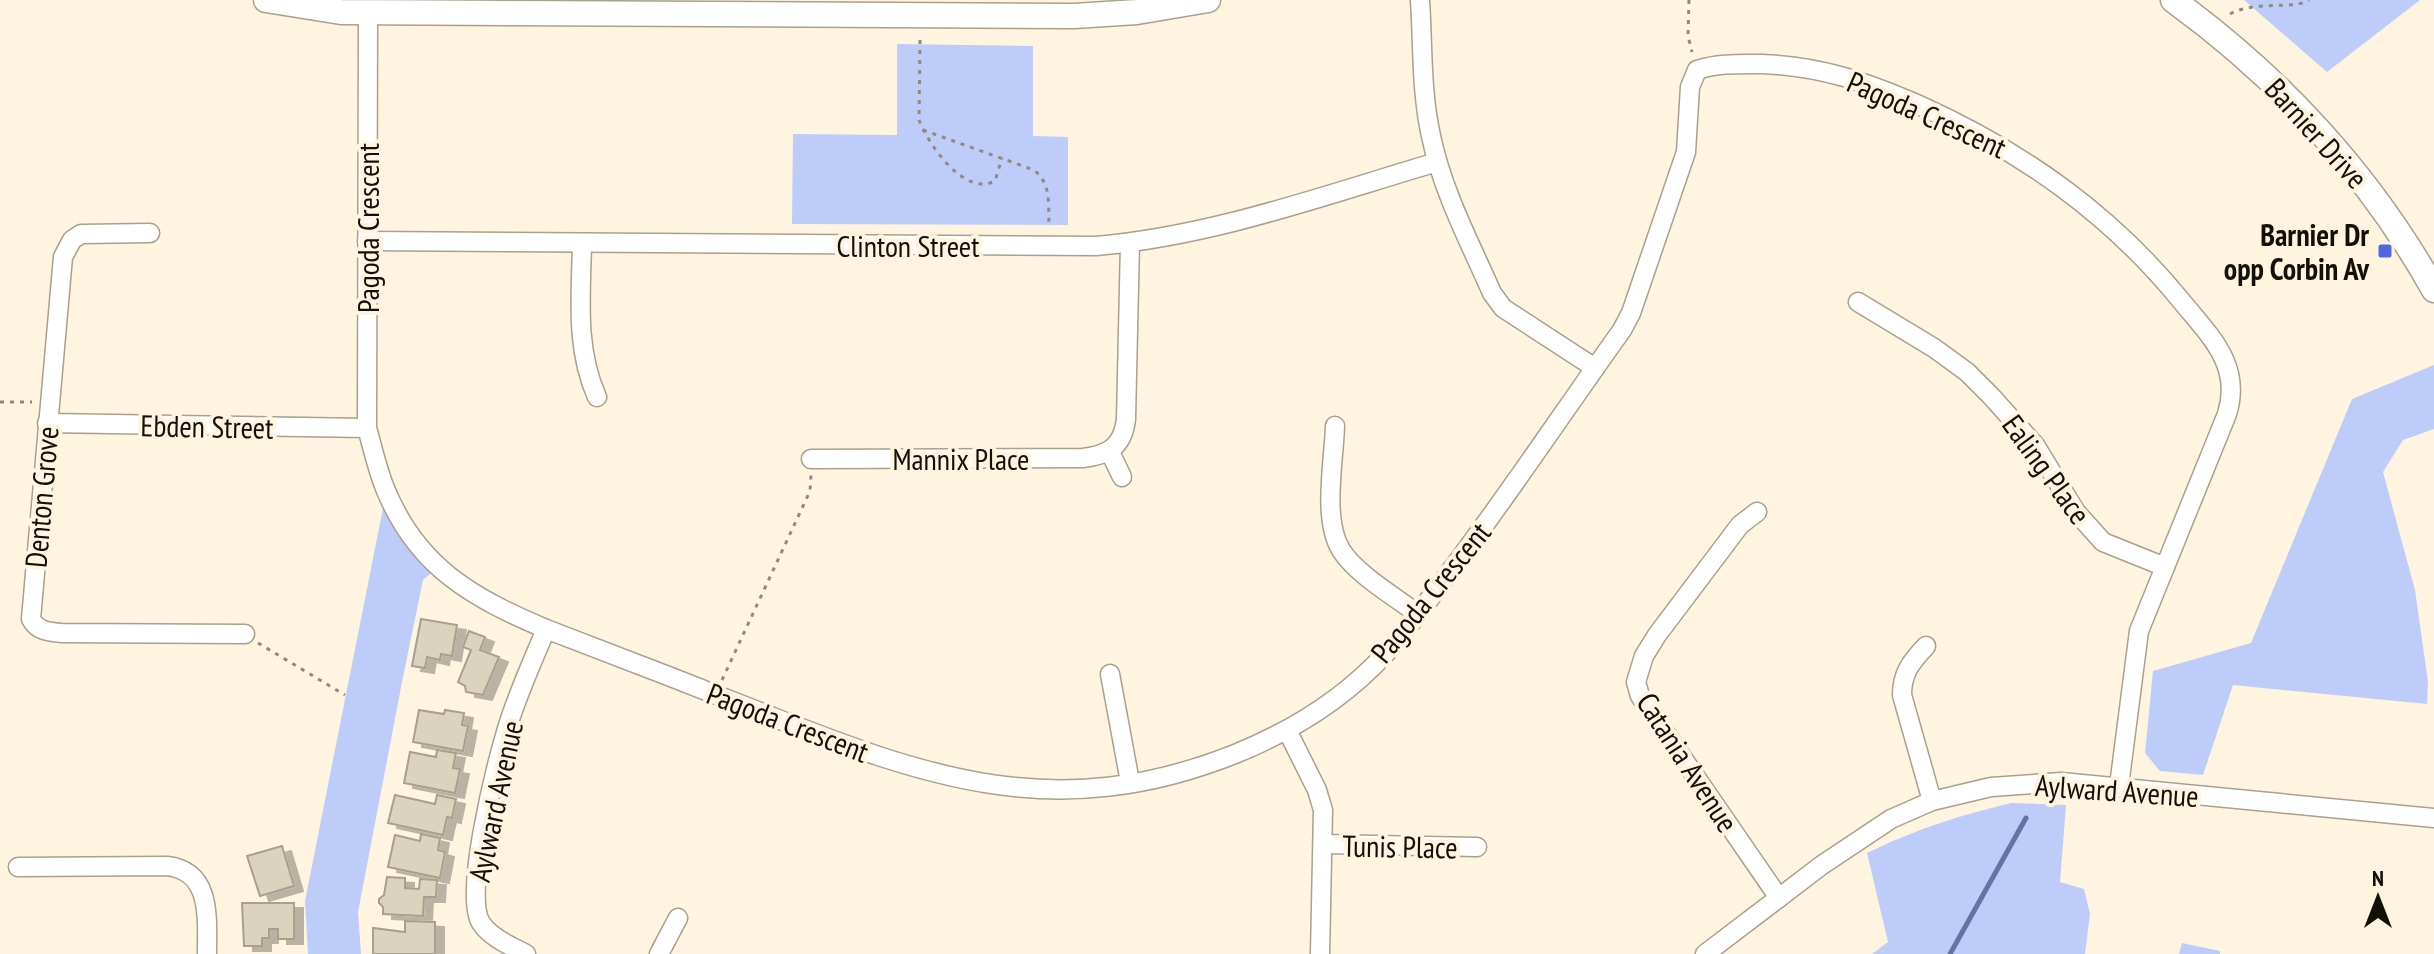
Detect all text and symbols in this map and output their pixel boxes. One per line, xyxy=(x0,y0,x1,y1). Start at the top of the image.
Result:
street label: Pagoda Crescent xyxy=(1841,62,2013,167)
street label: Barnier Drive xyxy=(2257,70,2377,196)
street label: Pagoda Crescent xyxy=(348,142,387,313)
place label: Barnier Dr opp Corbin Av xyxy=(2224,215,2370,288)
street label: Clinton Street xyxy=(836,226,980,265)
marker: Barnier Dr opp Corbin Av xyxy=(2376,242,2394,260)
street label: Ebden Street xyxy=(140,405,275,447)
street label: Ealing Place xyxy=(1994,407,2100,531)
street label: Denton Grove xyxy=(15,425,67,569)
street label: Mannix Place xyxy=(892,439,1030,478)
street label: Pagoda Crescent xyxy=(1361,513,1499,670)
street label: Pagoda Crescent xyxy=(702,673,875,771)
street label: Catania Avenue xyxy=(1628,685,1748,839)
street label: Aylward Avenue xyxy=(459,717,531,885)
street label: Aylward Avenue xyxy=(2034,765,2200,815)
street label: Tunis Place xyxy=(1342,825,1458,867)
north arrow xyxy=(2338,858,2418,938)
text: N xyxy=(2372,864,2384,892)

